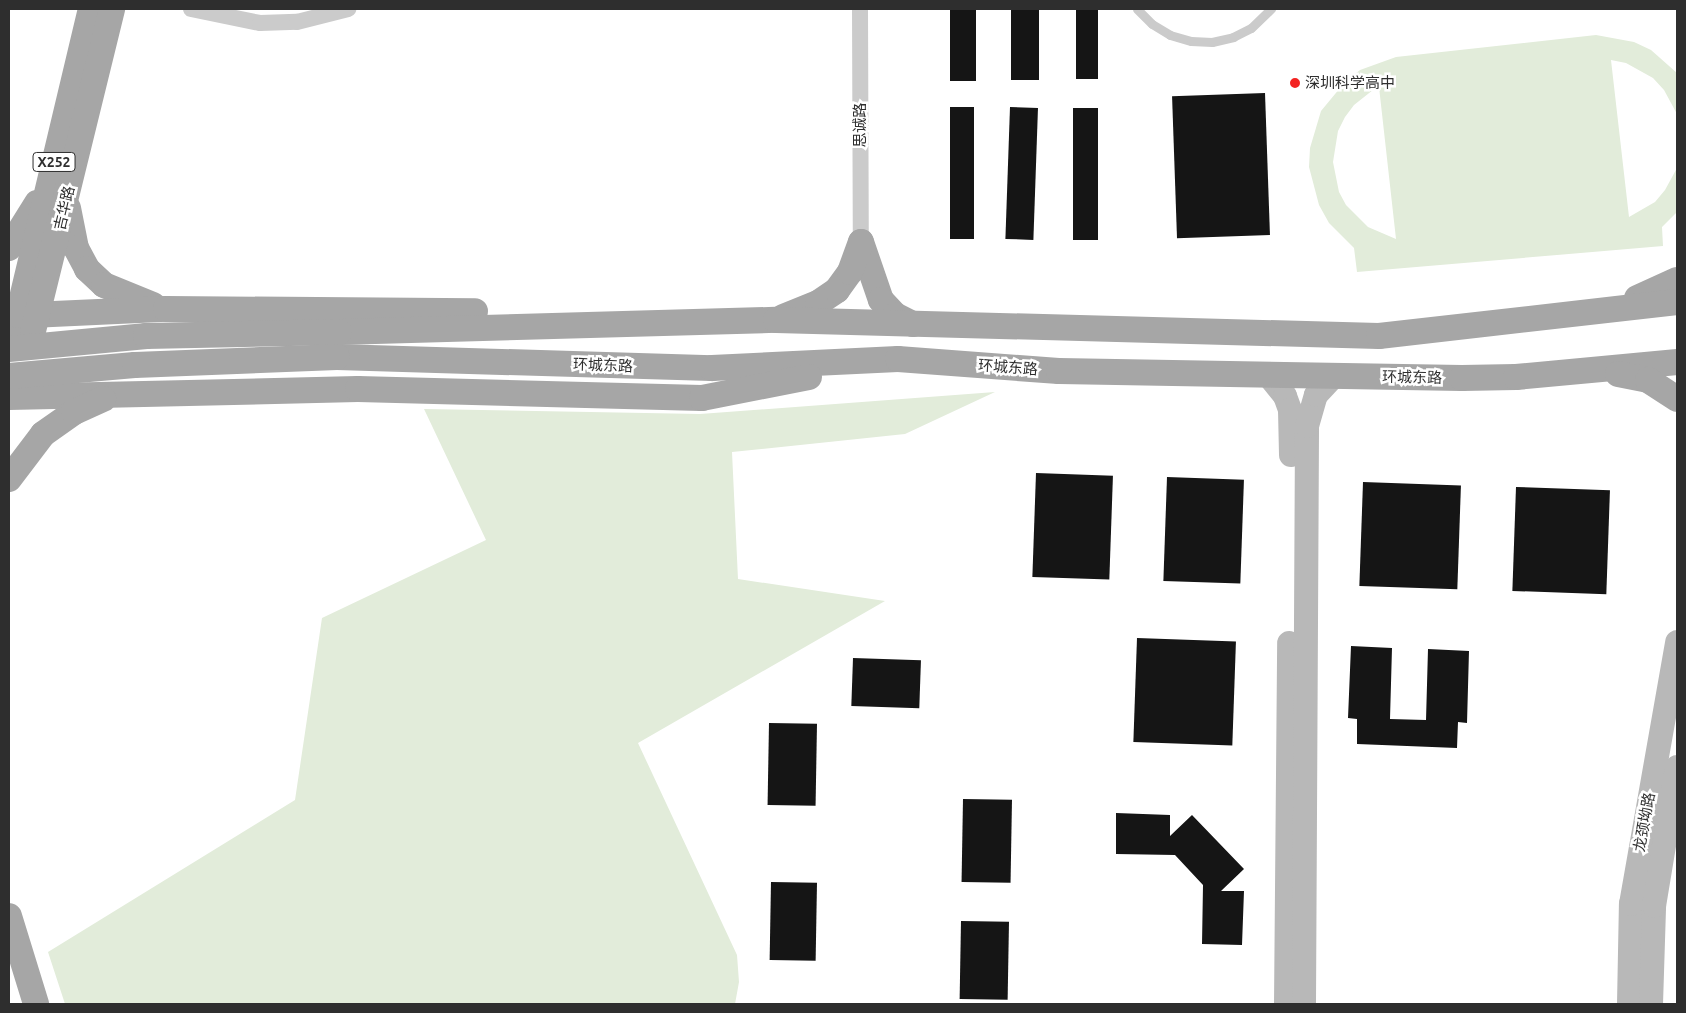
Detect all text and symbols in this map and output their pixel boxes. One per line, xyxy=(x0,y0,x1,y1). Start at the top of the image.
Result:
place label: 深圳科学高中 xyxy=(1305,74,1395,92)
marker: 深圳科学高中 xyxy=(1289,77,1301,89)
street label: 思诚路 xyxy=(851,103,869,147)
road number: X252 xyxy=(32,150,76,173)
street label: 吉华路 xyxy=(50,184,78,232)
street label: 环城东路 xyxy=(573,355,633,375)
street label: 环城东路 xyxy=(977,356,1039,378)
street label: 环城东路 xyxy=(1382,367,1442,387)
street label: 龙颈坳路 xyxy=(1630,791,1658,853)

